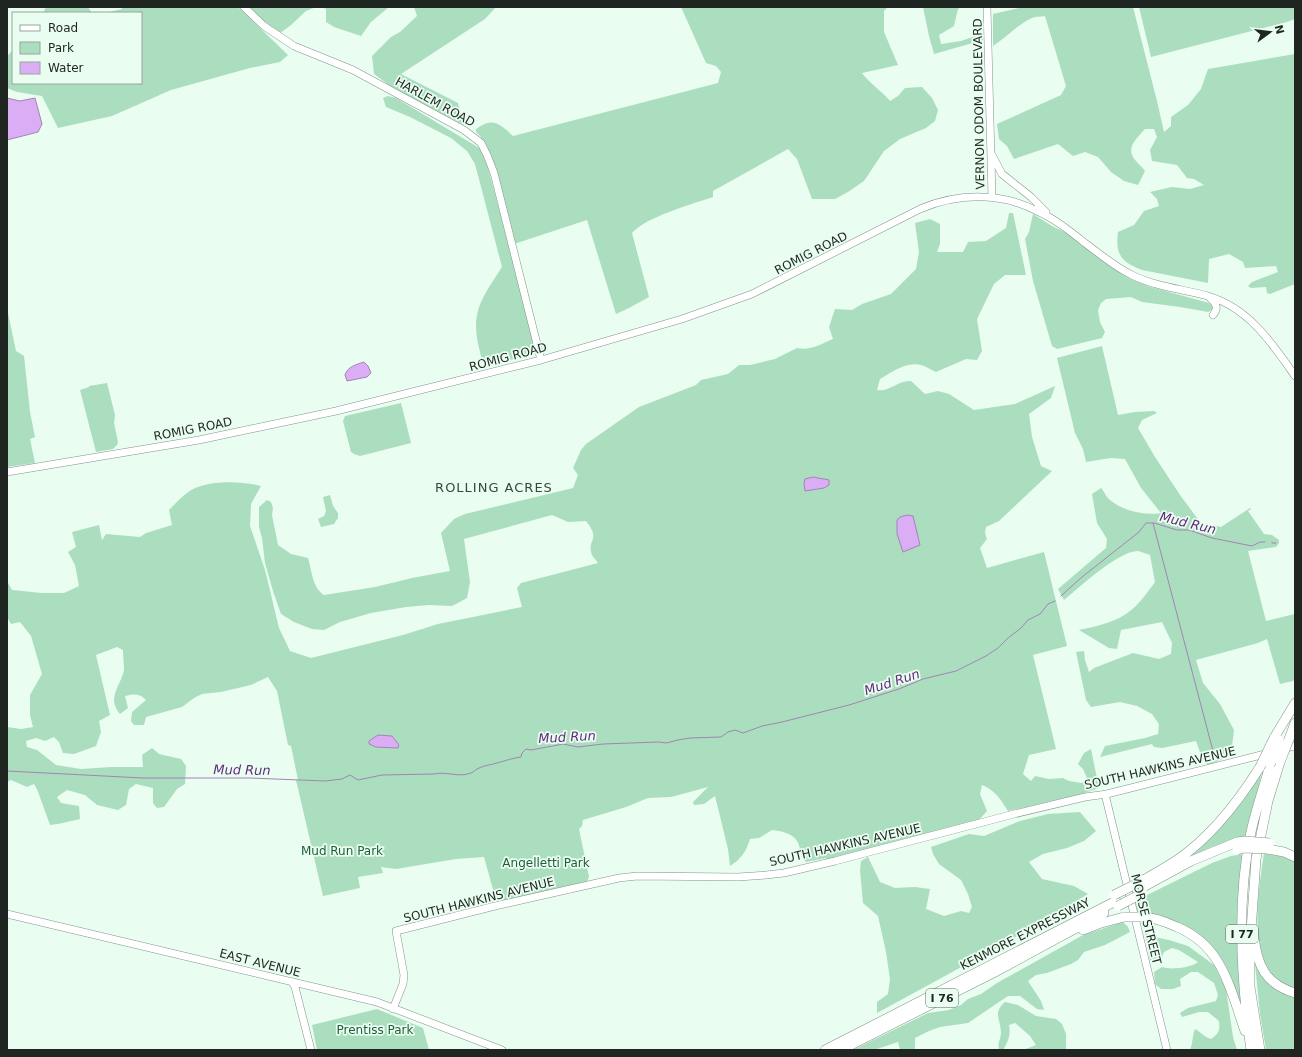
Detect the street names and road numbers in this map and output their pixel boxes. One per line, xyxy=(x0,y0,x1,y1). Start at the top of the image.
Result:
street label: VERNON ODOM BOULEVARD xyxy=(971,18,987,190)
street label: HARLEM ROAD xyxy=(393,74,477,130)
street label: ROMIG ROAD xyxy=(772,229,850,277)
street label: ROMIG ROAD xyxy=(468,340,548,374)
street label: ROMIG ROAD xyxy=(152,415,234,443)
street label: SOUTH HAWKINS AVENUE xyxy=(1083,744,1237,792)
street label: SOUTH HAWKINS AVENUE xyxy=(768,821,922,869)
street label: MORSE STREET xyxy=(1128,872,1164,966)
street label: SOUTH HAWKINS AVENUE xyxy=(402,874,556,926)
street label: KENMORE EXPRESSWAY xyxy=(958,895,1093,973)
road number: I 77 xyxy=(1226,925,1258,943)
street label: EAST AVENUE xyxy=(218,946,302,980)
road number: I 76 xyxy=(926,989,958,1007)

